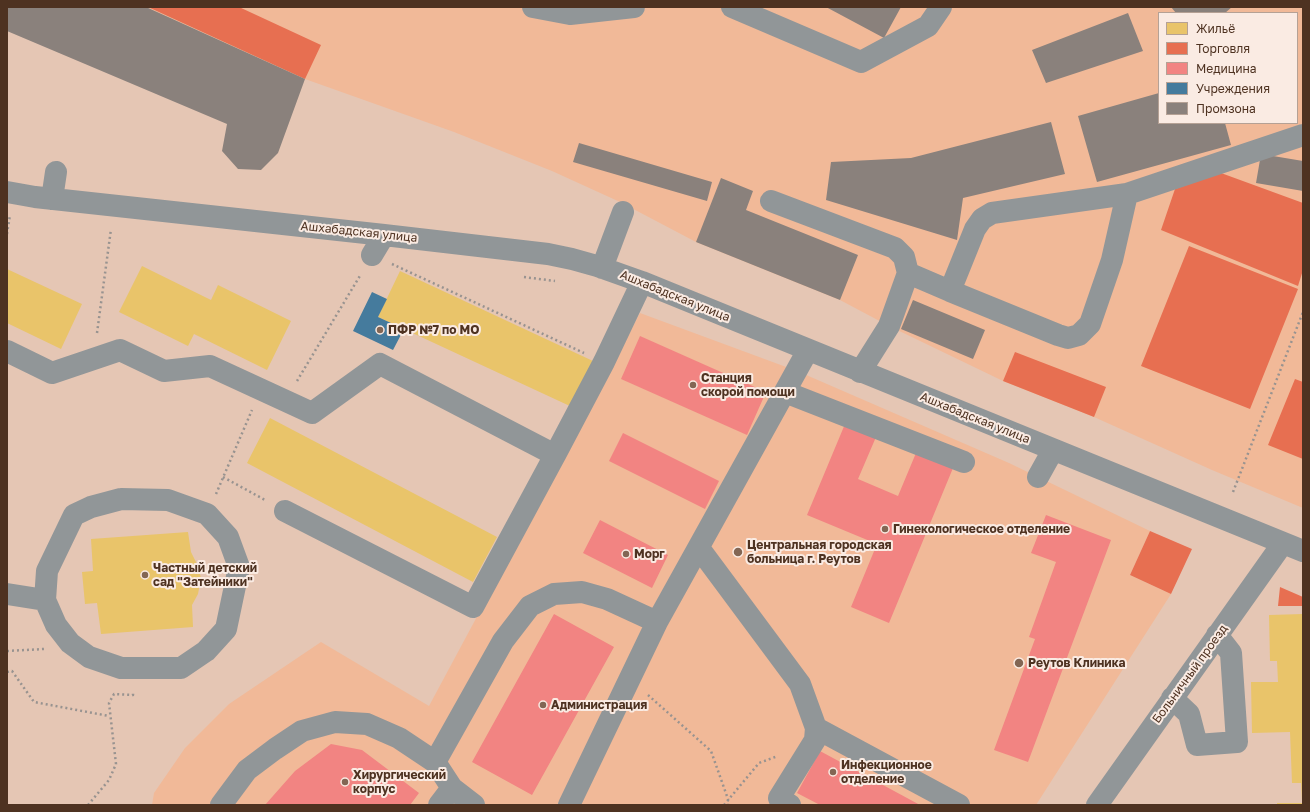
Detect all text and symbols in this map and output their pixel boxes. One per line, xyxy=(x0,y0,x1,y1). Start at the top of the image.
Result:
legend xyxy=(1158,12,1298,124)
text: Жильё xyxy=(1196,21,1235,36)
text: Торговля xyxy=(1196,41,1250,56)
text: Медицина xyxy=(1196,61,1257,76)
text: Учреждения xyxy=(1196,81,1270,96)
text: Промзона xyxy=(1196,101,1256,116)
street label: Ашхабадская улица xyxy=(300,219,418,245)
street label: Ашхабадская улица xyxy=(618,267,732,325)
place label: ПФР №7 по МО xyxy=(388,323,479,337)
marker: ПФР №7 по МО xyxy=(375,325,385,335)
place label: Станция скорой помощи xyxy=(701,371,795,399)
marker: Станция скорой помощи xyxy=(688,380,698,390)
street label: Ашхабадская улица xyxy=(918,389,1032,447)
place label: Гинекологическое отделение xyxy=(893,522,1070,536)
marker: Гинекологическое отделение xyxy=(880,524,890,534)
place label: Центральная городская больница г. Реутов xyxy=(747,538,892,566)
marker: Центральная городская больница г. Реутов xyxy=(732,546,744,558)
place label: Морг xyxy=(634,547,665,561)
marker: Морг xyxy=(621,549,631,559)
place label: Частный детский сад "Затейники" xyxy=(153,561,257,589)
marker: Частный детский сад "Затейники" xyxy=(140,570,150,580)
street label: Больничный проезд xyxy=(1149,622,1231,726)
place label: Реутов Клиника xyxy=(1028,656,1125,670)
marker: Реутов Клиника xyxy=(1013,657,1025,669)
place label: Администрация xyxy=(551,698,647,712)
marker: Администрация xyxy=(538,700,548,710)
place label: Инфекционное отделение xyxy=(841,758,932,786)
marker: Инфекционное отделение xyxy=(828,767,838,777)
place label: Хирургический корпус xyxy=(353,768,446,796)
marker: Хирургический корпус xyxy=(340,777,350,787)

